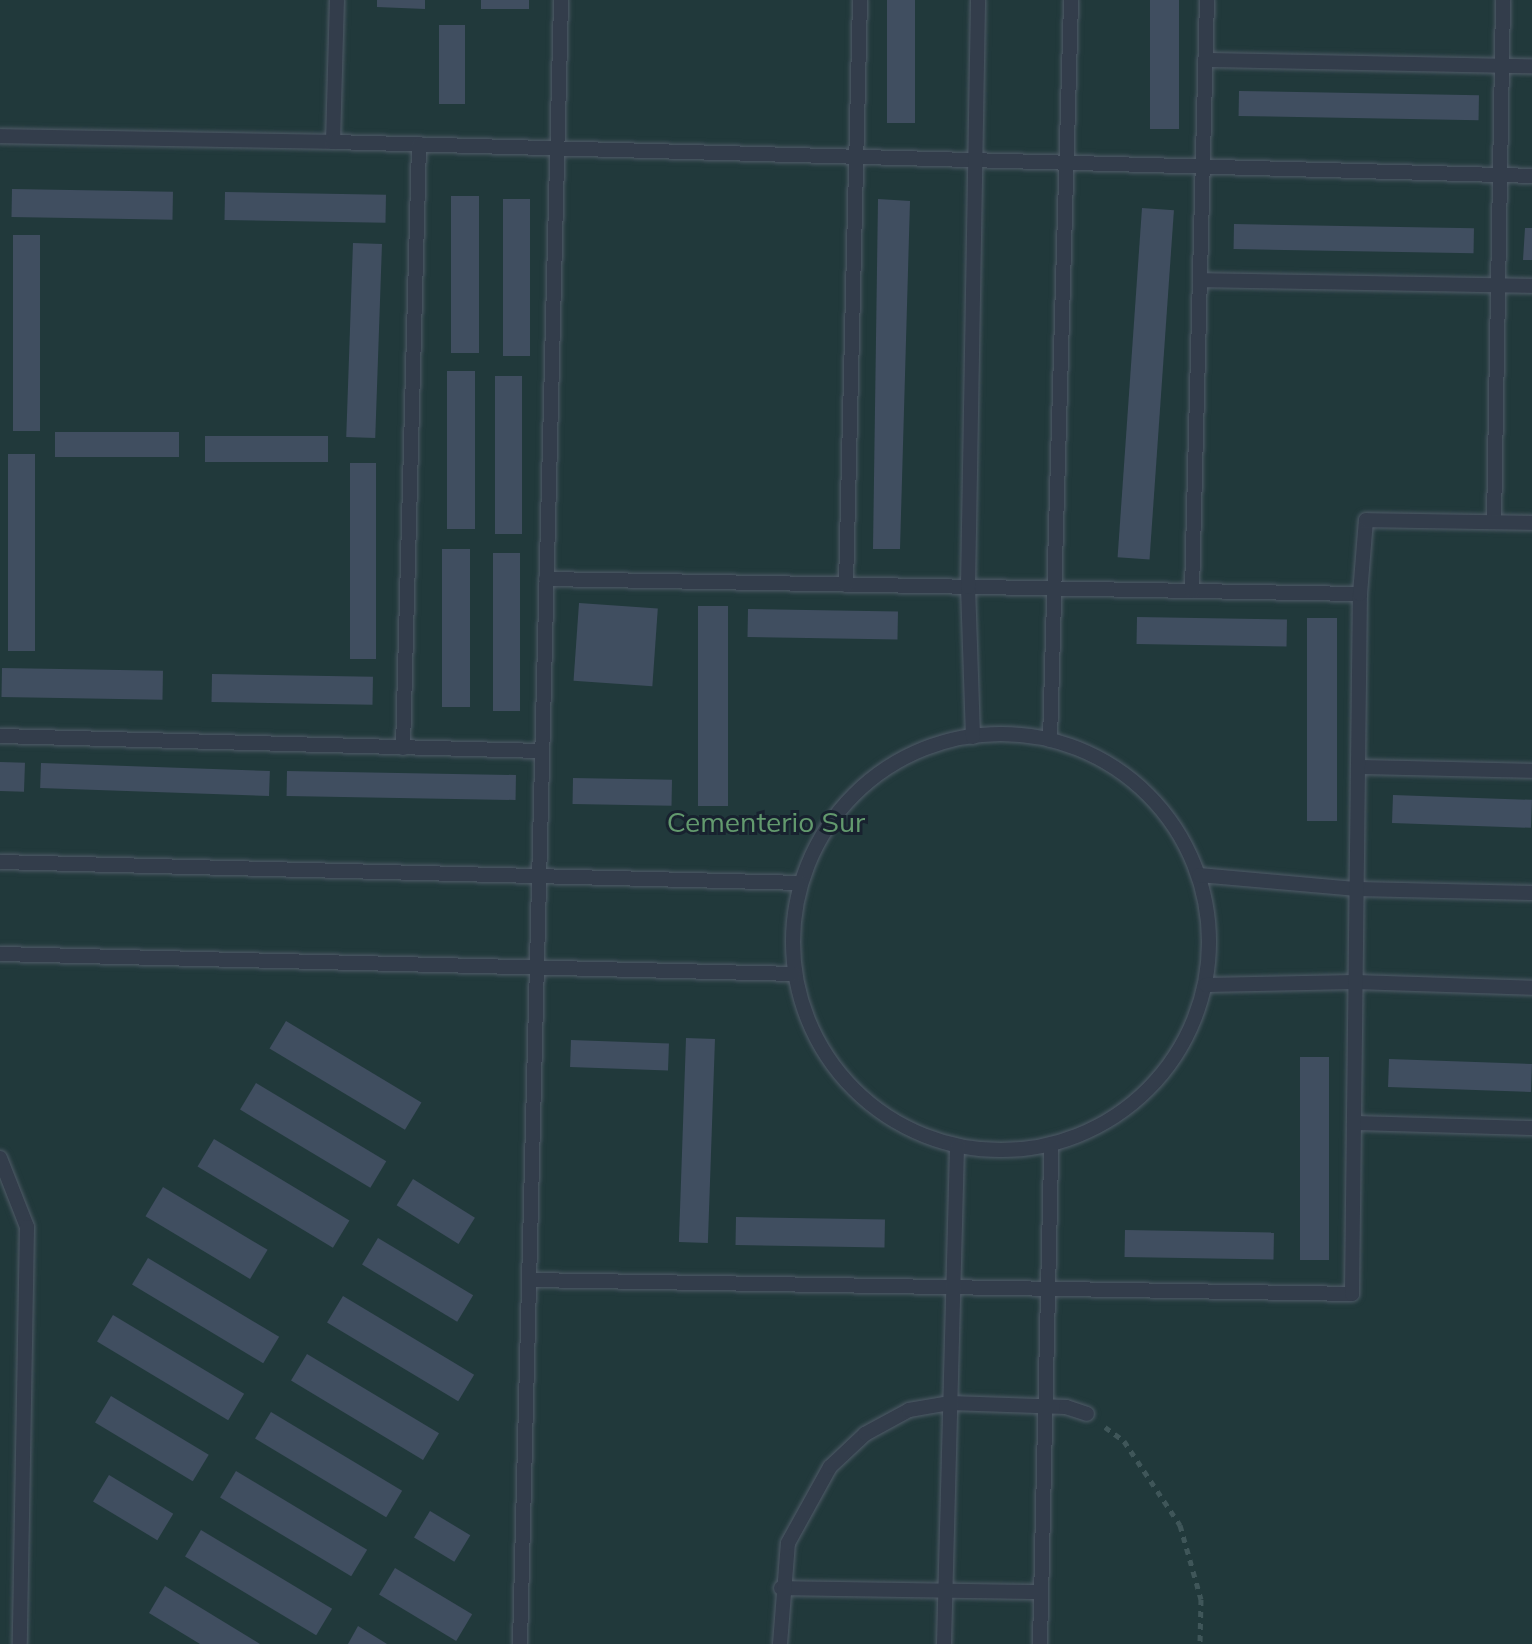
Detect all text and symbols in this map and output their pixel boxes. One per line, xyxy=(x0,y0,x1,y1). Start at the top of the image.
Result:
park label: Cementerio Sur xyxy=(667,805,865,839)

